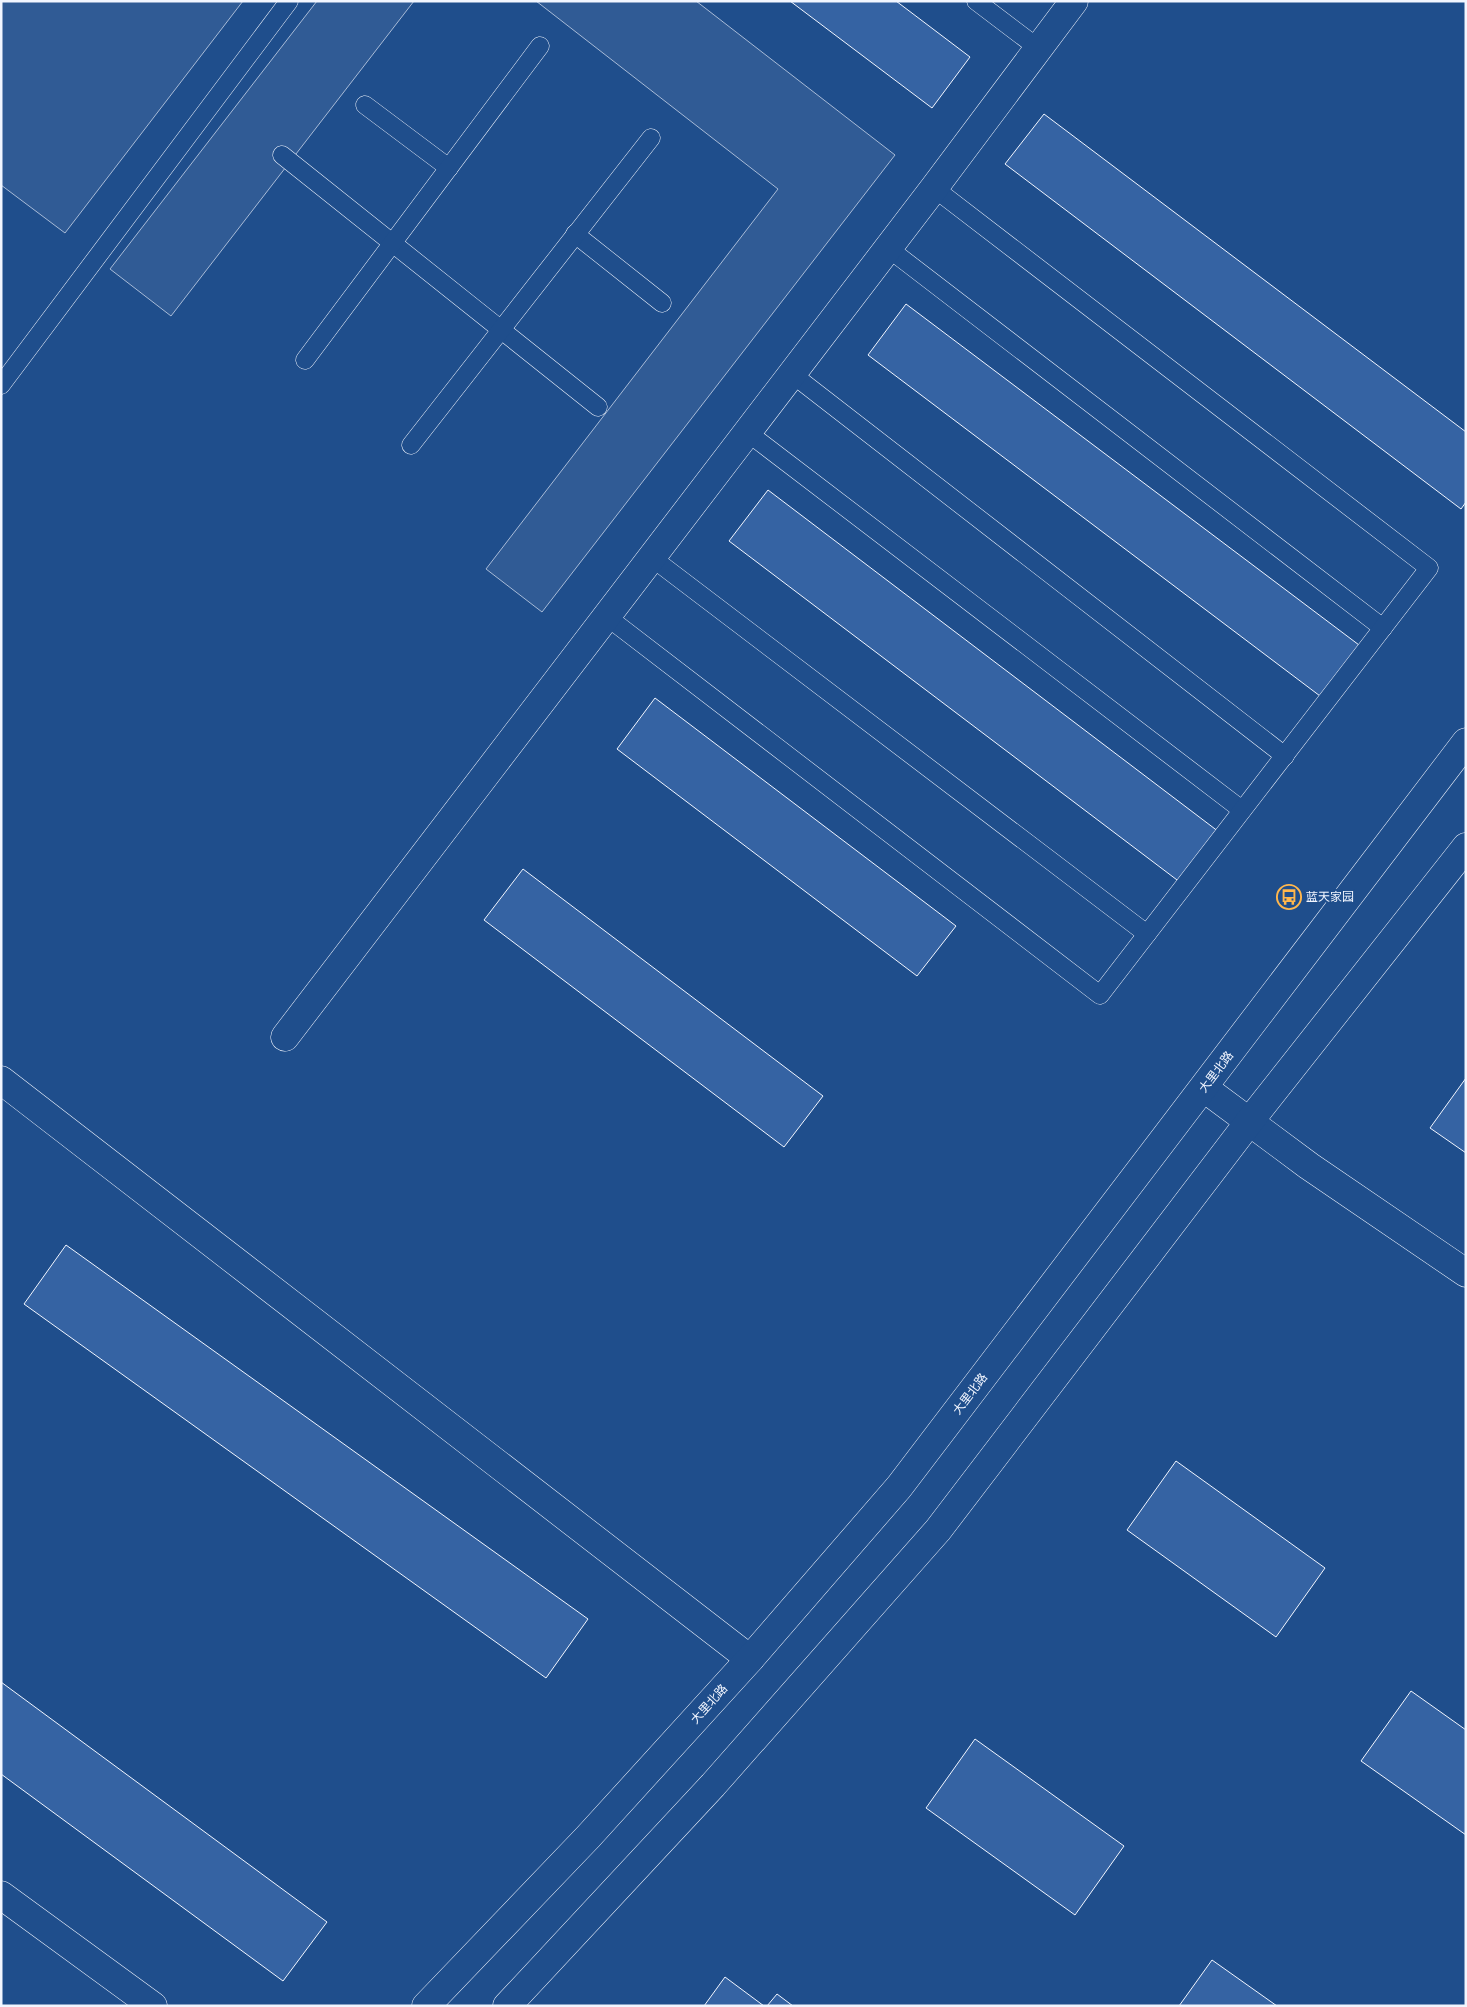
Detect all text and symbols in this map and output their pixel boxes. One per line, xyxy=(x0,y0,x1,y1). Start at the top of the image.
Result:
bus stop icon: 蓝天家园 xyxy=(1276,884,1302,910)
place label: 蓝天家园 xyxy=(1306,889,1354,904)
street label: 大里北路 xyxy=(1195,1048,1236,1095)
street label: 大里北路 xyxy=(949,1370,990,1417)
street label: 大里北路 xyxy=(687,1681,730,1727)

